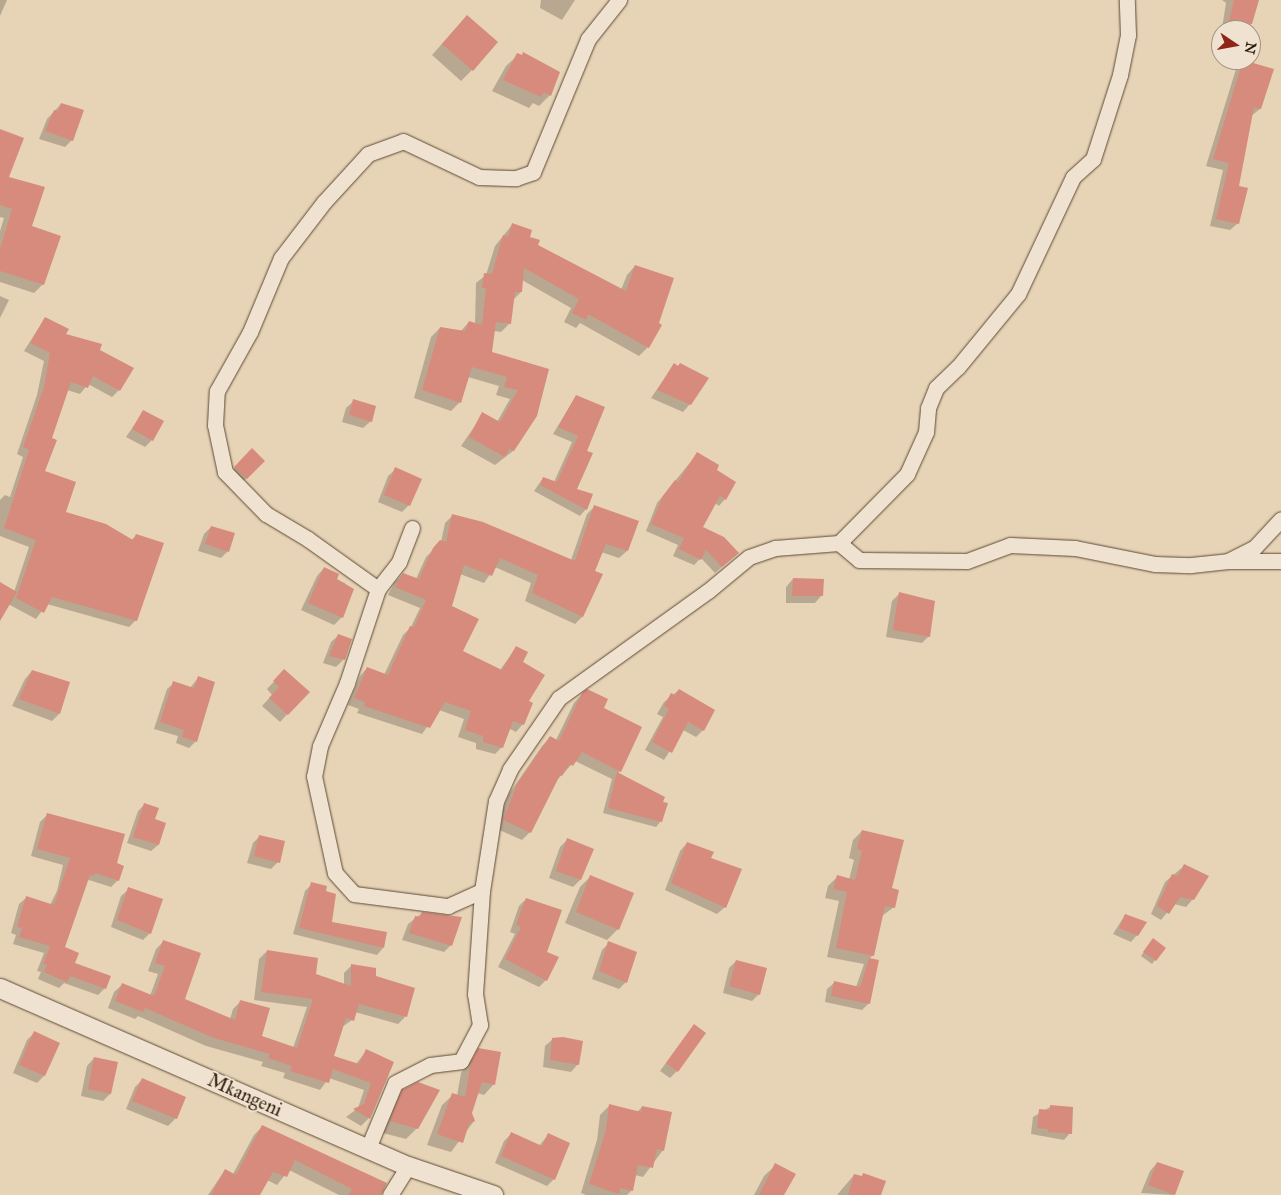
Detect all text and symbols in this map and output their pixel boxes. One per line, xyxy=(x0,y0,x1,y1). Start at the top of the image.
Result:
north arrow xyxy=(1211,20,1261,70)
text: N xyxy=(1241,40,1260,56)
street label: Mkangeni xyxy=(204,1069,286,1121)

